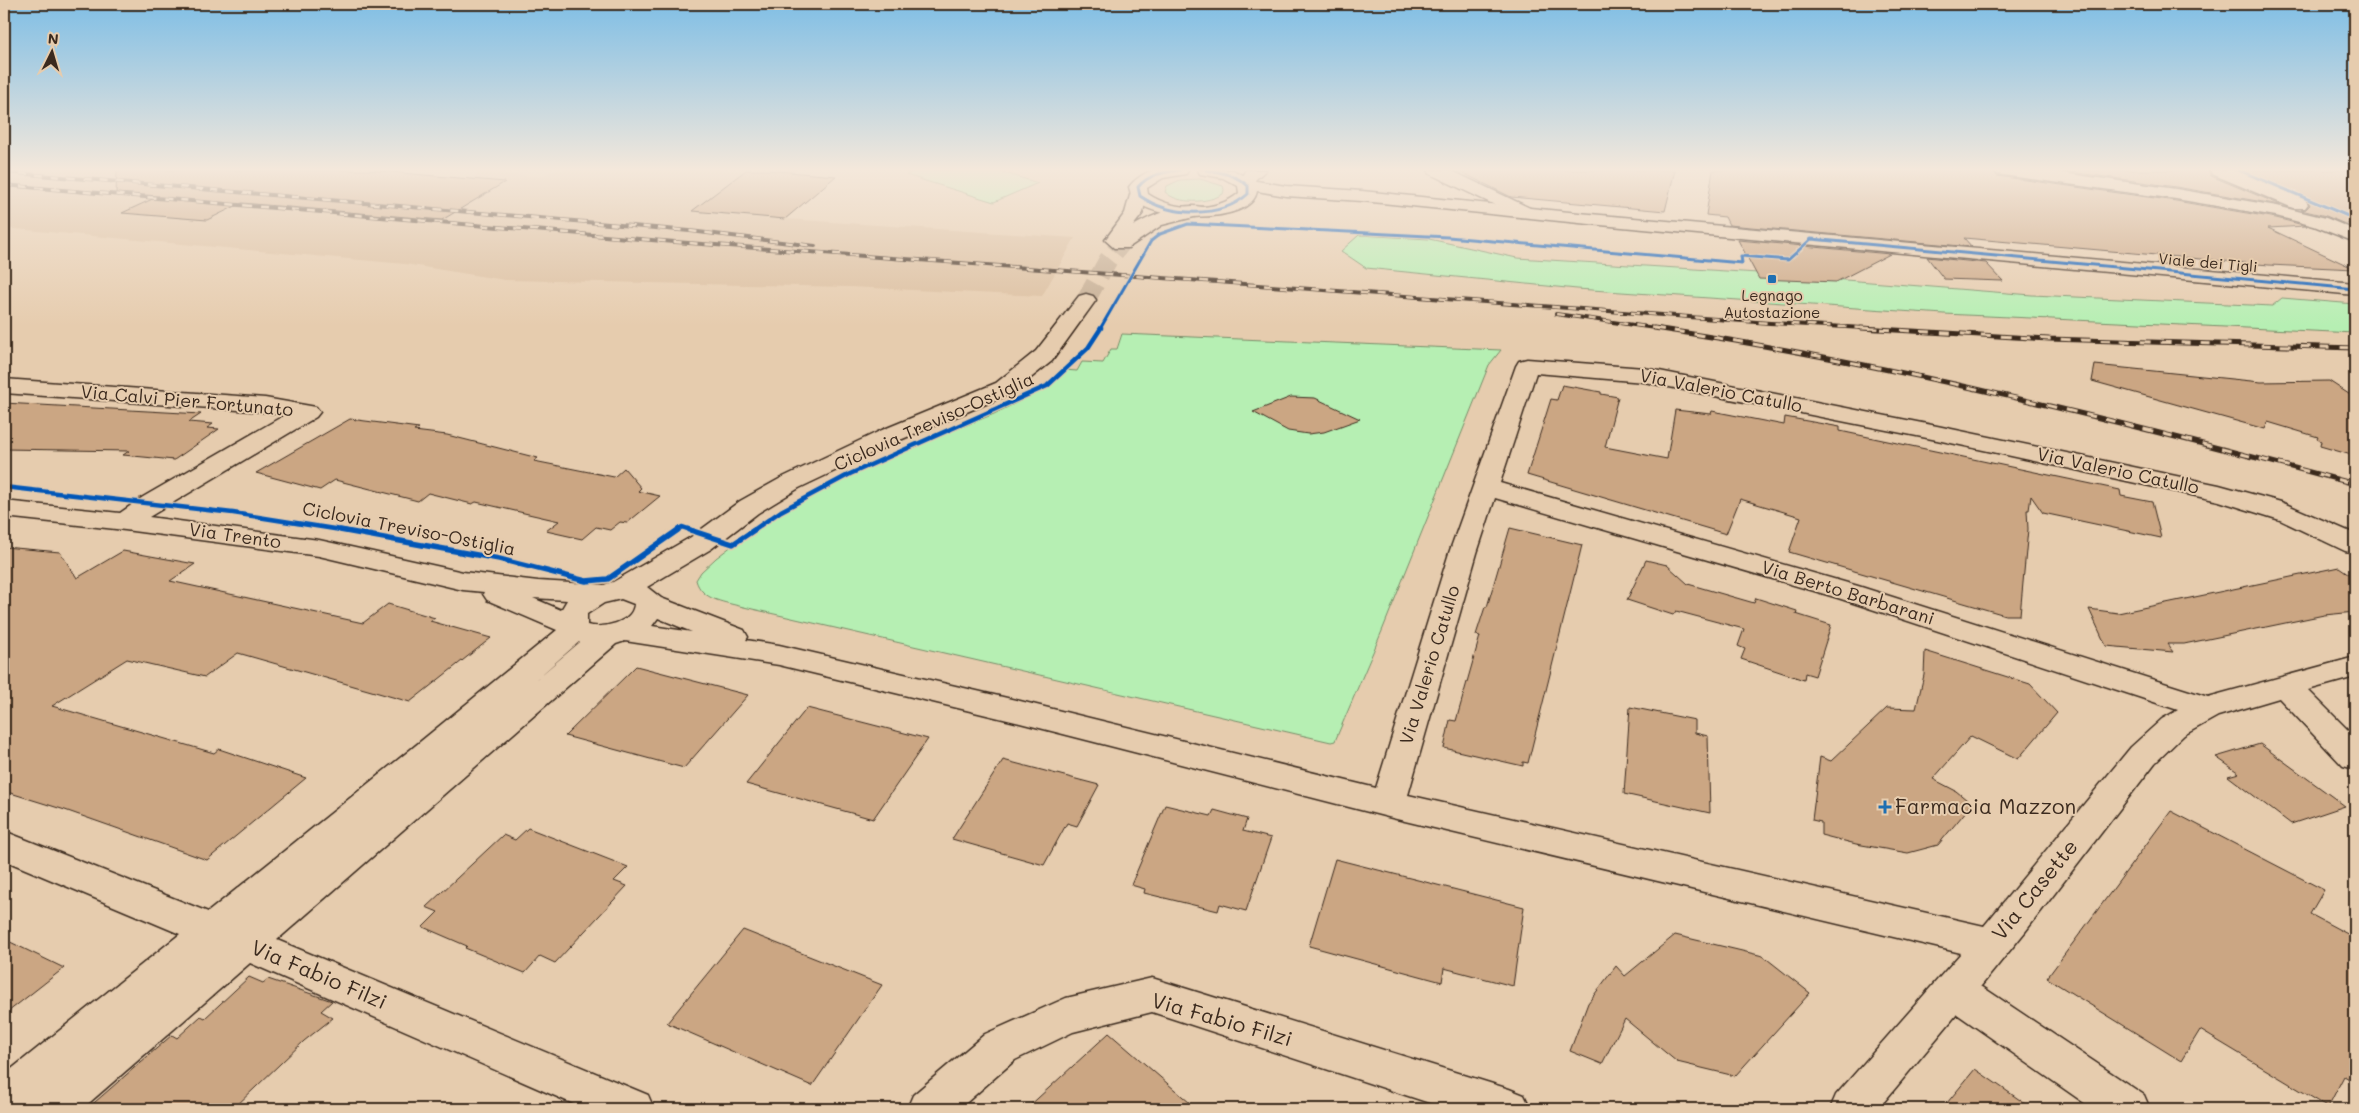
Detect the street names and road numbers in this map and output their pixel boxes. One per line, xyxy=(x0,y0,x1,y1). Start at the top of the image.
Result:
street label: Viale dei Tigli xyxy=(2158,248,2259,276)
street label: Via Valerio Catullo xyxy=(1638,362,1805,418)
street label: Ciclovia Treviso-Ostiglia xyxy=(830,366,1037,476)
street label: Via Calvi Pier Fortunato xyxy=(80,379,295,421)
street label: Via Valerio Catullo xyxy=(2035,441,2202,499)
street label: Ciclovia Treviso-Ostiglia xyxy=(301,496,518,560)
street label: Via Trento xyxy=(188,517,283,553)
street label: Via Berto Barbarani xyxy=(1759,554,1938,630)
street label: Via Valerio Catullo xyxy=(1393,582,1465,747)
street label: Via Casette xyxy=(1985,833,2083,945)
street label: Via Fabio Filzi xyxy=(248,933,392,1014)
street label: Via Fabio Filzi xyxy=(1149,986,1296,1052)

